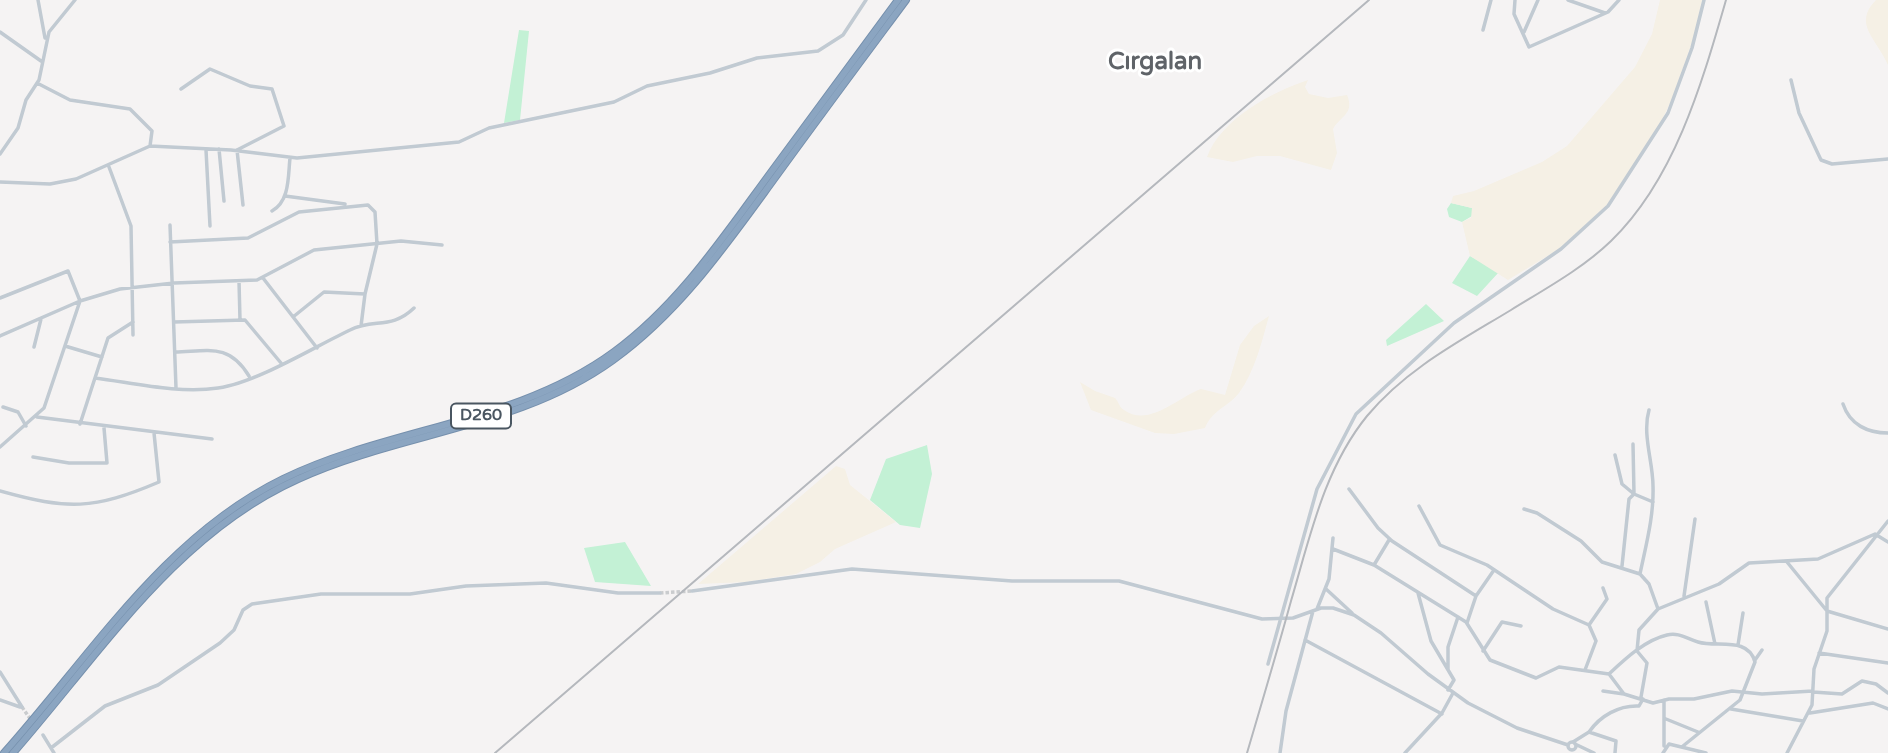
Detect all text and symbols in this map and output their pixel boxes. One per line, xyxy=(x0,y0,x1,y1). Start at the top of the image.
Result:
district label: Cırgalan xyxy=(1108,49,1202,77)
road number: D260 xyxy=(451,404,511,428)

